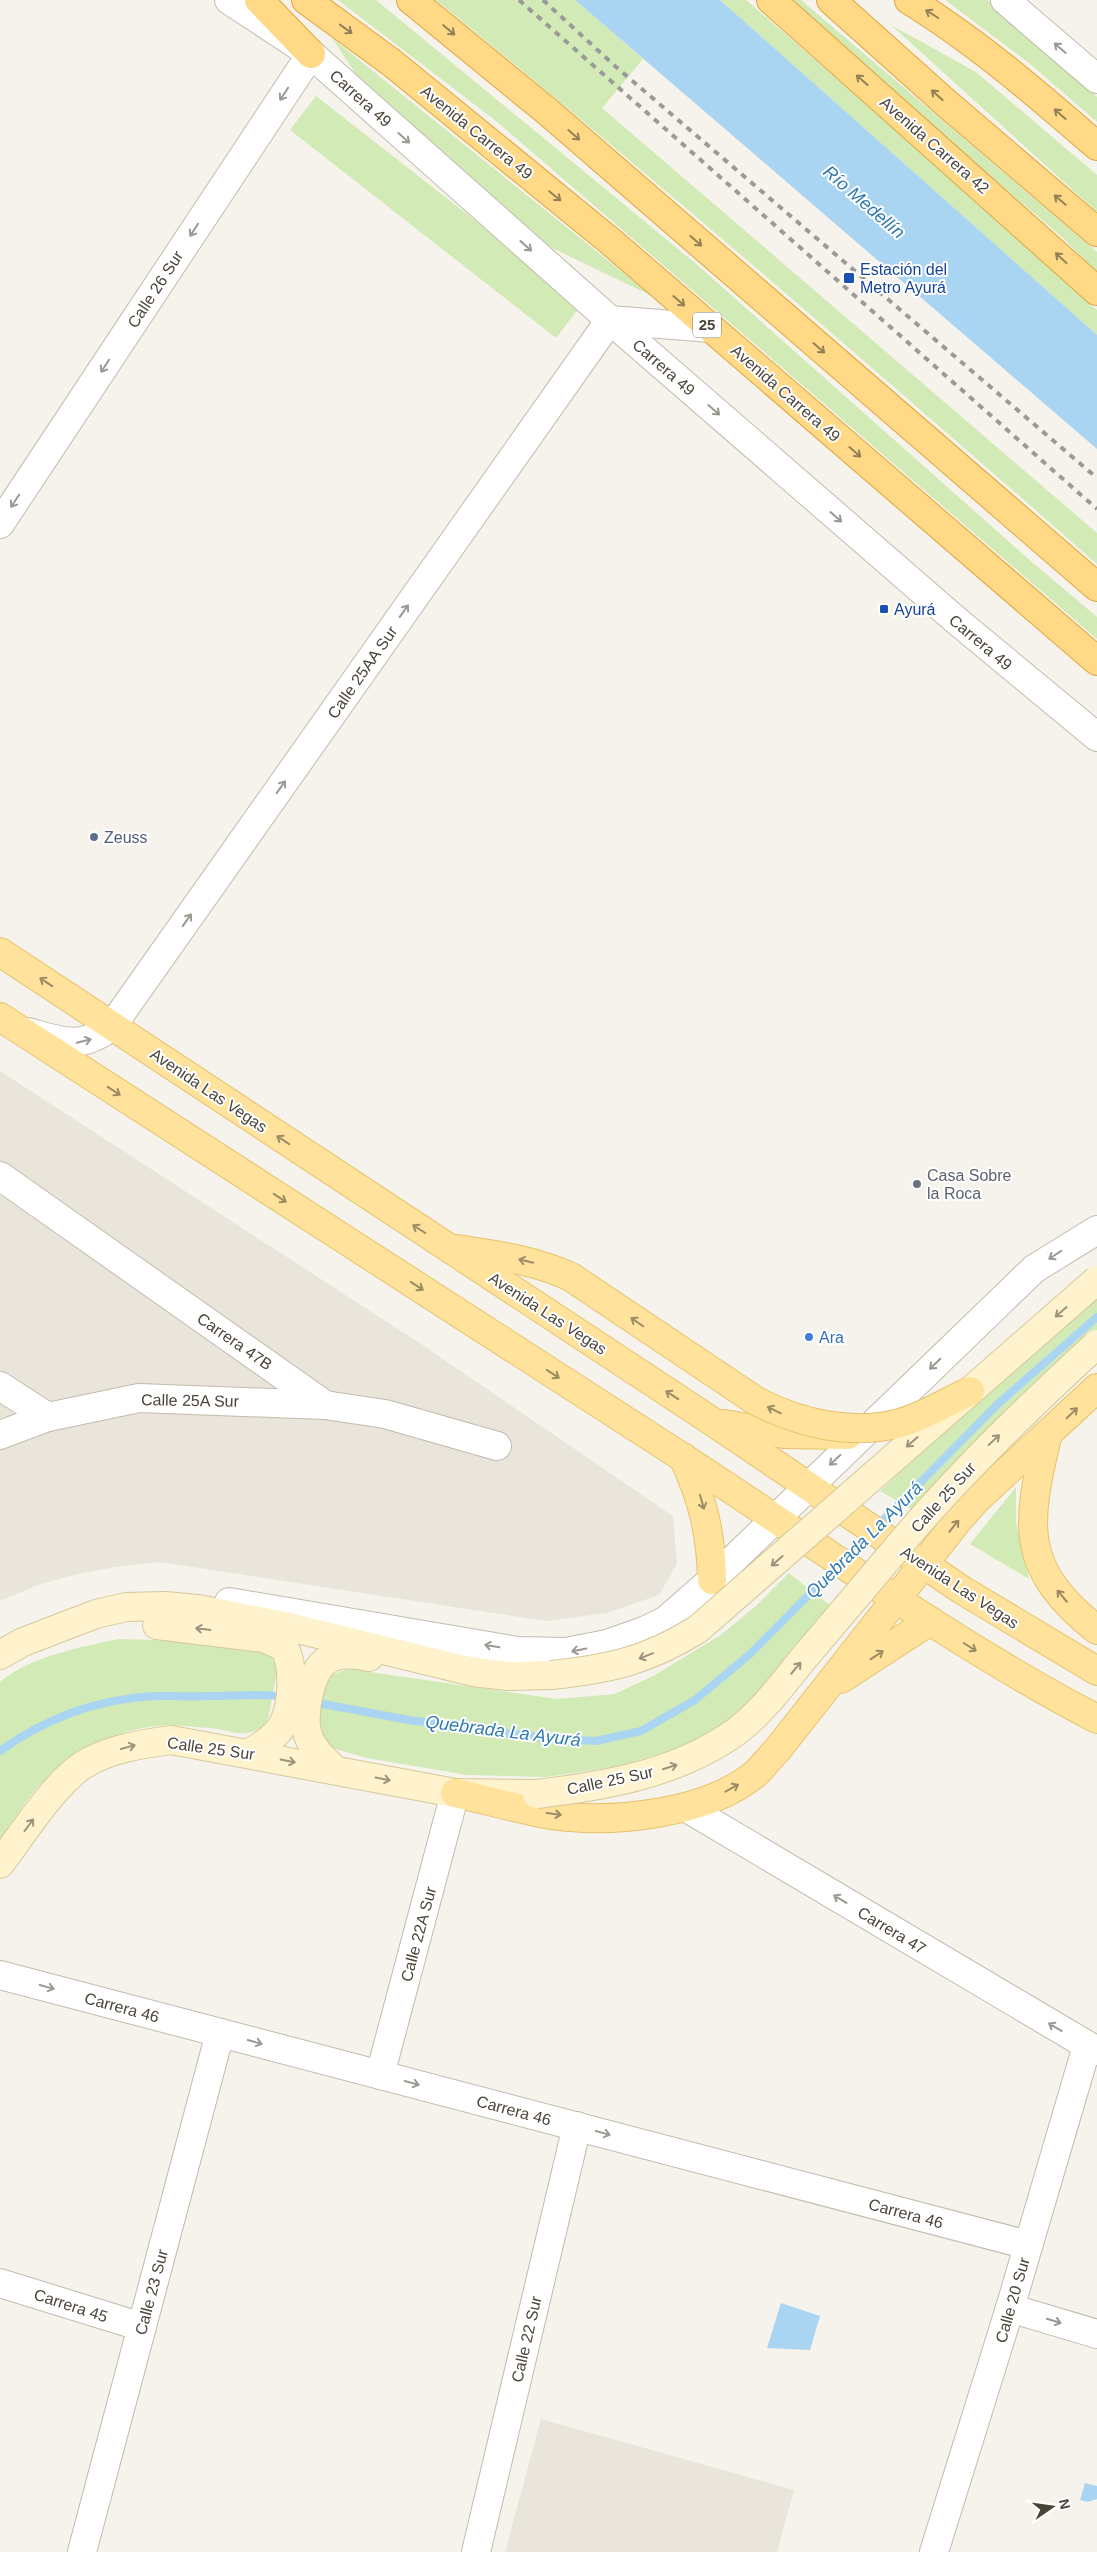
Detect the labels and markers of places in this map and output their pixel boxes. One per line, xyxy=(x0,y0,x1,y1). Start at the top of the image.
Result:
place label: Estación del Metro Ayurá xyxy=(860,261,947,296)
marker: Estación del Metro Ayurá xyxy=(842,271,856,285)
place label: Ayurá xyxy=(894,601,936,618)
marker: Ayurá xyxy=(878,603,890,615)
place label: Zeuss xyxy=(104,829,148,846)
marker: Zeuss xyxy=(88,831,100,843)
place label: Casa Sobre la Roca xyxy=(927,1167,1012,1202)
marker: Casa Sobre la Roca xyxy=(911,1178,923,1190)
place label: Ara xyxy=(819,1329,844,1346)
marker: Ara xyxy=(803,1331,815,1343)

